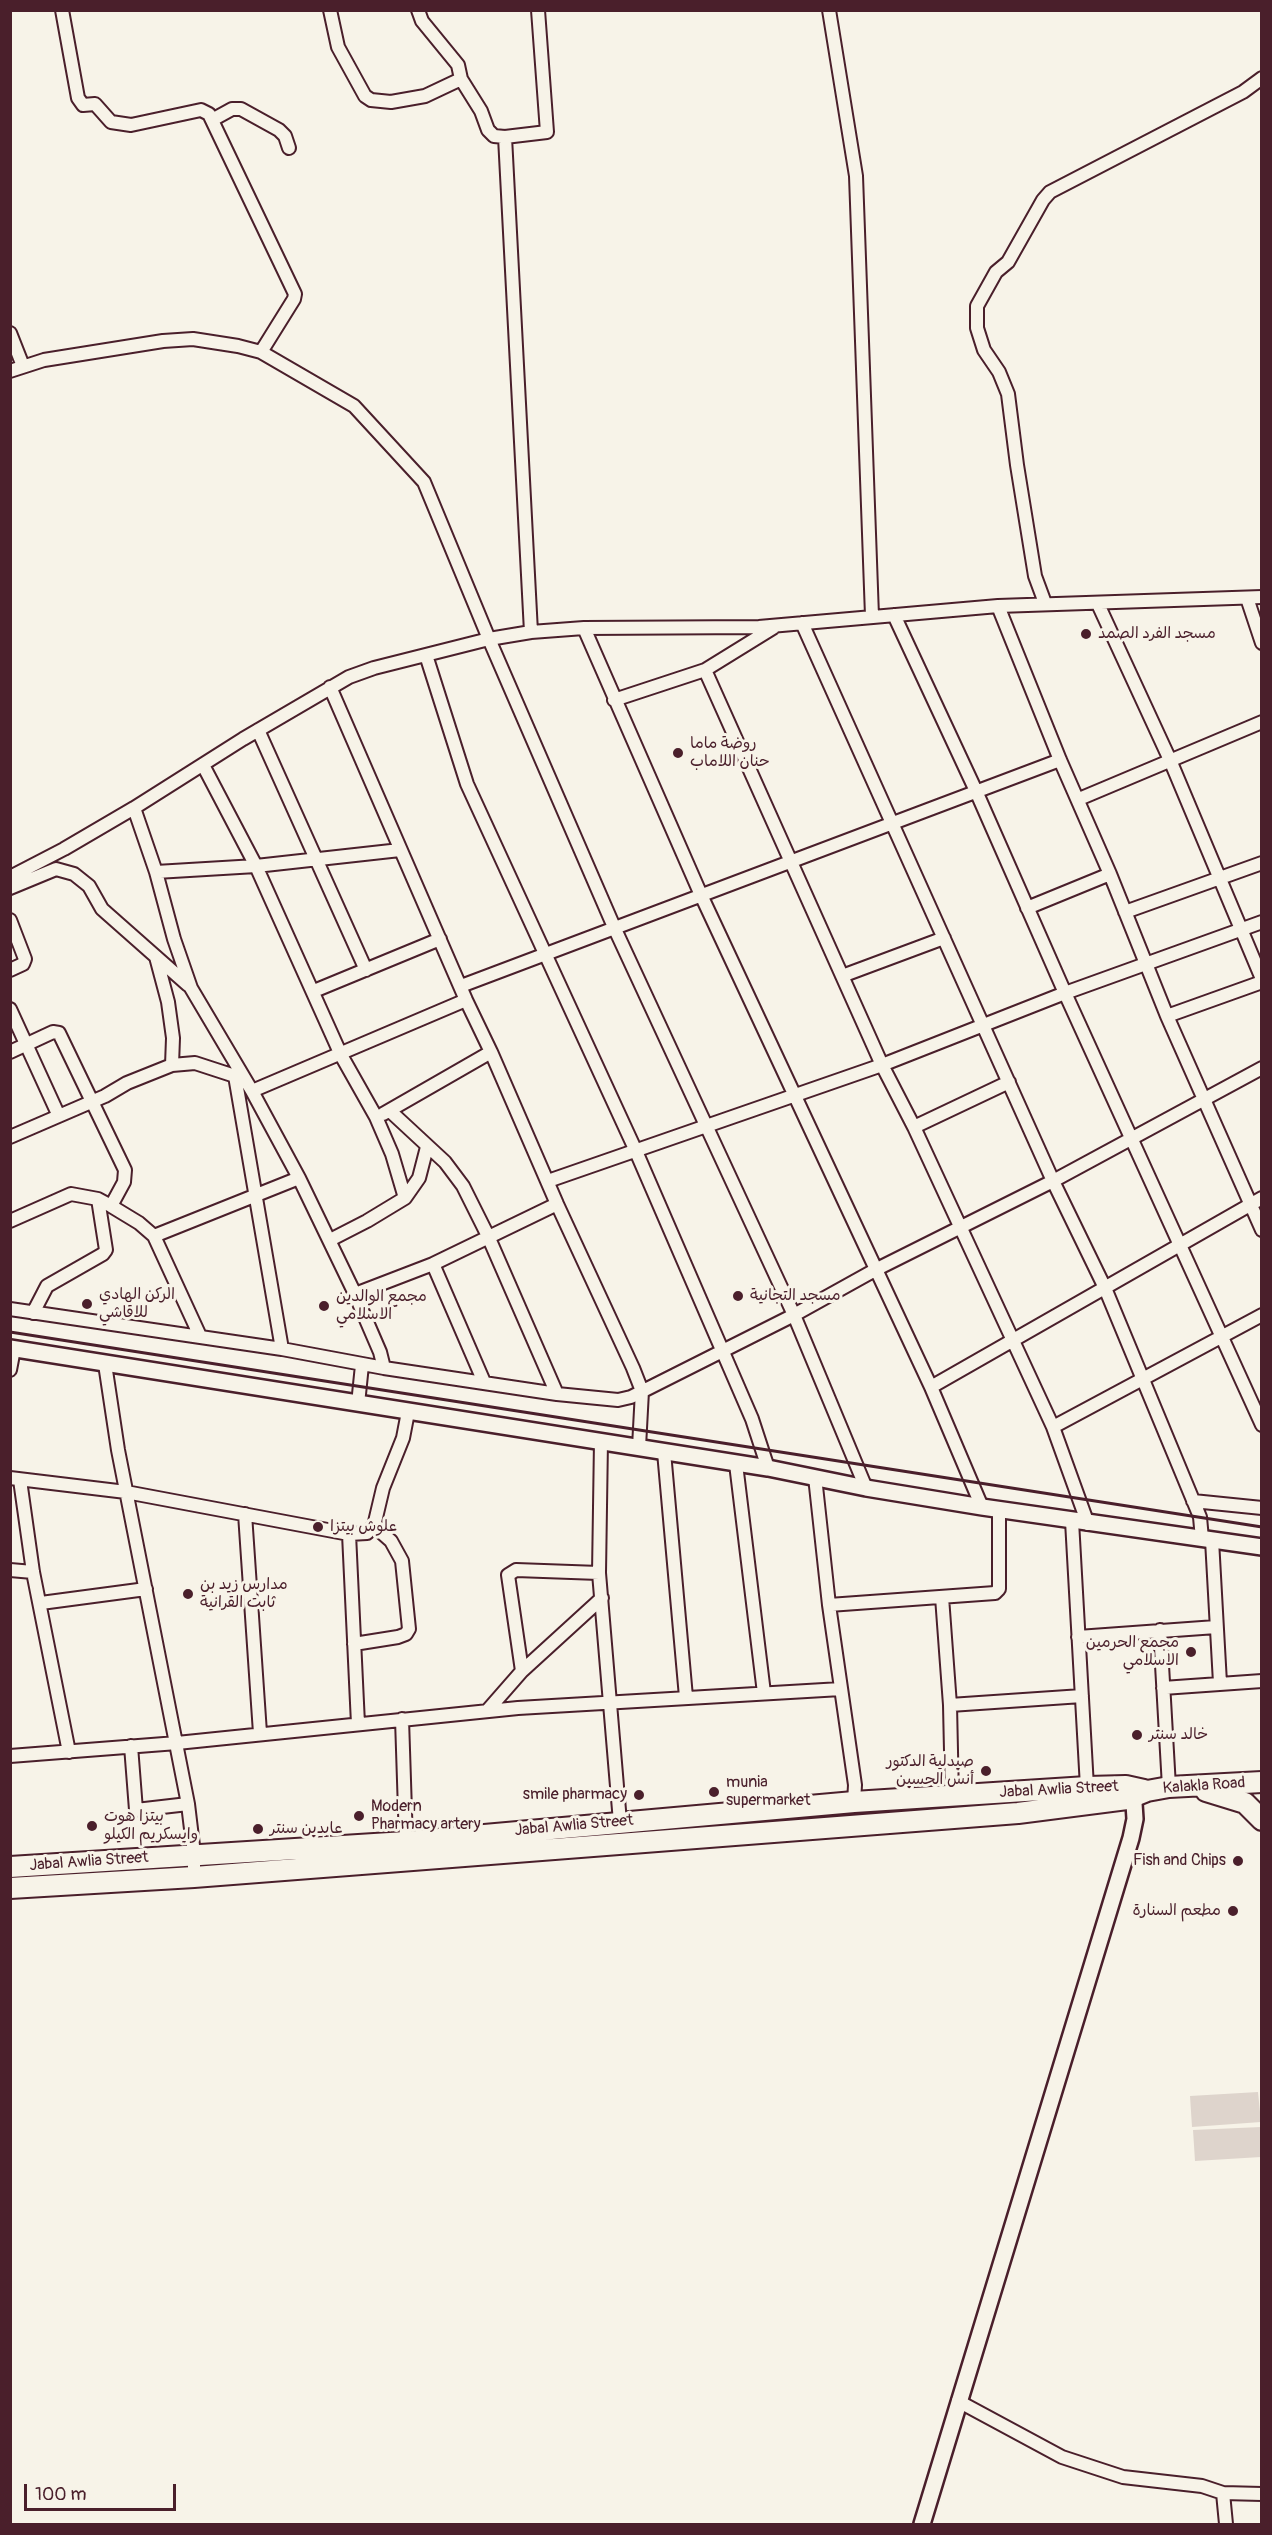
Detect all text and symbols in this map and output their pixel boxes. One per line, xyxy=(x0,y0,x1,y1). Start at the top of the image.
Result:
place label: مسجد الفرد الصمد xyxy=(1098,624,1216,644)
marker: مسجد الفرد الصمد xyxy=(1079,627,1093,641)
place label: روضة ماما حنان اللاماب xyxy=(690,734,769,772)
marker: روضة ماما حنان اللاماب xyxy=(671,746,685,760)
place label: الركن الهادي للاقاشي xyxy=(99,1285,175,1323)
place label: مسجد التجانية xyxy=(750,1286,841,1306)
place label: مجمع الوالدين الاسلامي xyxy=(336,1287,427,1325)
marker: مسجد التجانية xyxy=(731,1289,745,1303)
marker: الركن الهادي للاقاشي xyxy=(80,1297,94,1311)
marker: مجمع الوالدين الاسلامي xyxy=(317,1299,331,1313)
place label: علوش بيتزا xyxy=(330,1517,397,1537)
marker: علوش بيتزا xyxy=(311,1520,325,1534)
place label: مدارس زيد بن ثابت القرانية xyxy=(200,1575,288,1613)
marker: مدارس زيد بن ثابت القرانية xyxy=(181,1587,195,1601)
place label: مجمع الحرمين الاسلامي xyxy=(1086,1633,1179,1671)
marker: مجمع الحرمين الاسلامي xyxy=(1184,1645,1198,1659)
place label: خالد سنتر xyxy=(1149,1725,1208,1745)
marker: خالد سنتر xyxy=(1130,1728,1144,1742)
place label: صيدلية الدكتور أنس الحسين xyxy=(886,1752,974,1790)
marker: صيدلية الدكتور أنس الحسين xyxy=(979,1764,993,1778)
place label: munia supermarket xyxy=(726,1773,810,1811)
street label: Kalakla Road xyxy=(1162,1774,1246,1798)
street label: Jabal Awlia Street xyxy=(999,1777,1119,1803)
place label: smile pharmacy xyxy=(523,1785,627,1805)
marker: munia supermarket xyxy=(707,1785,721,1799)
marker: smile pharmacy xyxy=(632,1788,646,1802)
place label: Modern Pharmacy artery xyxy=(371,1797,481,1835)
place label: بيتزا هوت وايسكريم الكيلو xyxy=(104,1807,198,1845)
marker: Modern Pharmacy artery xyxy=(352,1809,366,1823)
street label: Jabal Awlia Street xyxy=(514,1811,634,1841)
marker: بيتزا هوت وايسكريم الكيلو xyxy=(85,1819,99,1833)
place label: عابدين سنتر xyxy=(270,1819,343,1839)
marker: عابدين سنتر xyxy=(251,1822,265,1836)
street label: Jabal Awlia Street xyxy=(29,1848,149,1876)
place label: Fish and Chips xyxy=(1133,1851,1226,1871)
marker: Fish and Chips xyxy=(1231,1854,1245,1868)
place label: مطعم السنارة xyxy=(1132,1901,1221,1921)
marker: مطعم السنارة xyxy=(1226,1904,1240,1918)
scale bar xyxy=(27,2472,178,2510)
text: 100 m xyxy=(35,2483,87,2506)

